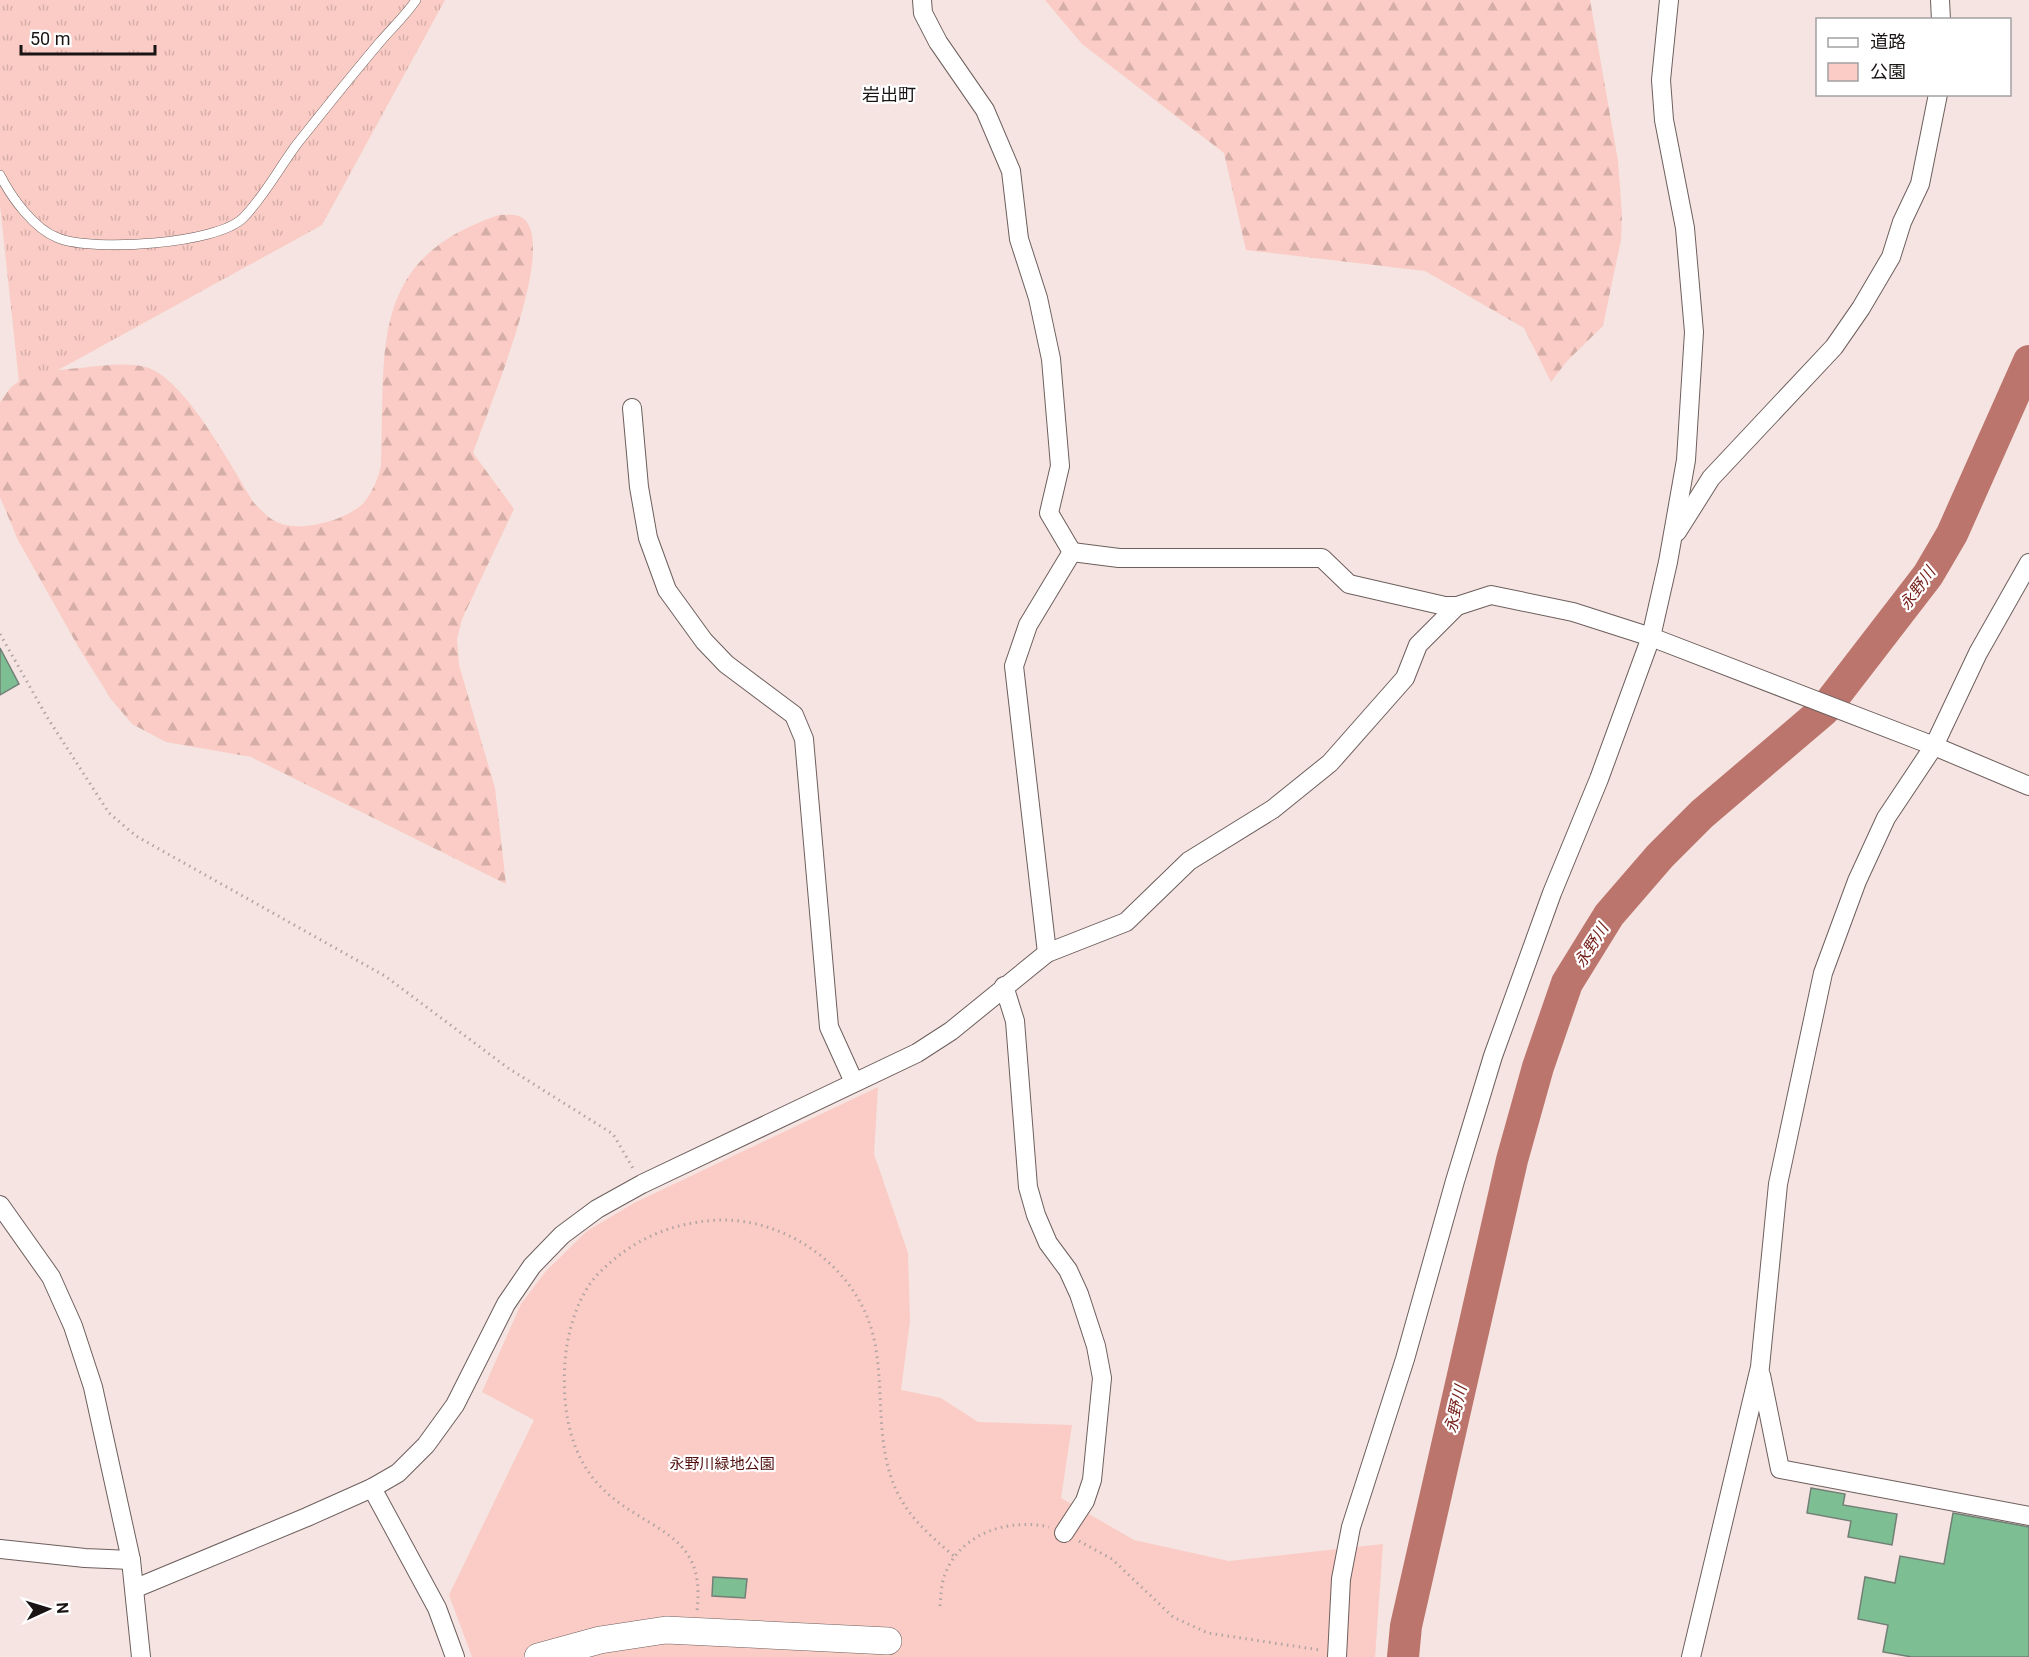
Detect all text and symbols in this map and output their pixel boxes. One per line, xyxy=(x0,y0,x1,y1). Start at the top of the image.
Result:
scale bar xyxy=(21,18,154,56)
legend xyxy=(1816,18,2011,96)
text: 50 m xyxy=(30,28,70,49)
text: 道路 xyxy=(1870,31,1906,52)
text: 公園 xyxy=(1870,61,1906,82)
district label: 岩出町 xyxy=(862,84,916,105)
water label: 永野川 xyxy=(1896,562,1940,613)
water label: 永野川 xyxy=(1571,918,1613,971)
water label: 永野川 xyxy=(1441,1382,1471,1435)
park label: 永野川緑地公園 xyxy=(669,1455,775,1473)
north arrow xyxy=(18,1579,78,1639)
text: N xyxy=(53,1602,72,1614)

